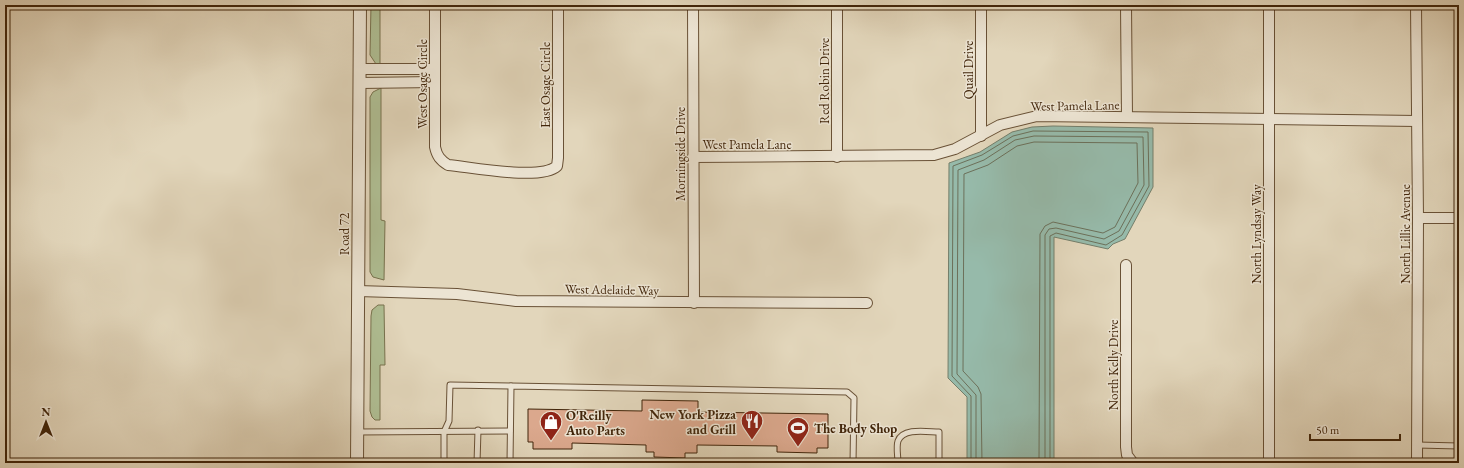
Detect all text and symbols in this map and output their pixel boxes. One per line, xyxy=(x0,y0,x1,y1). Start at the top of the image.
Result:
street label: Red Robin Drive xyxy=(816,38,833,124)
street label: West Osage Circle xyxy=(414,39,431,129)
street label: Quail Drive xyxy=(960,41,977,99)
street label: East Osage Circle xyxy=(537,42,554,128)
street label: West Pamela Lane xyxy=(1030,96,1120,115)
street label: Morningside Drive xyxy=(672,107,689,201)
street label: West Pamela Lane xyxy=(702,136,792,153)
street label: North Lyndsay Way xyxy=(1248,184,1265,284)
street label: North Lillie Avenue xyxy=(1397,184,1414,284)
street label: Road 72 xyxy=(336,212,353,255)
street label: West Adelaide Way xyxy=(565,280,660,299)
street label: North Kelly Drive xyxy=(1105,320,1122,410)
north arrow xyxy=(26,402,66,442)
text: N xyxy=(42,405,51,419)
place label: New York Pizza and Grill xyxy=(650,406,736,438)
place label: O'Reilly Auto Parts xyxy=(565,407,625,439)
restaurant icon: New York Pizza and Grill xyxy=(739,408,765,441)
shop icon: O'Reilly Auto Parts xyxy=(538,409,564,442)
sports icon: The Body Shop xyxy=(785,415,811,448)
scale bar xyxy=(1310,416,1400,442)
place label: The Body Shop xyxy=(814,420,897,437)
text: 50 m xyxy=(1316,422,1340,438)

